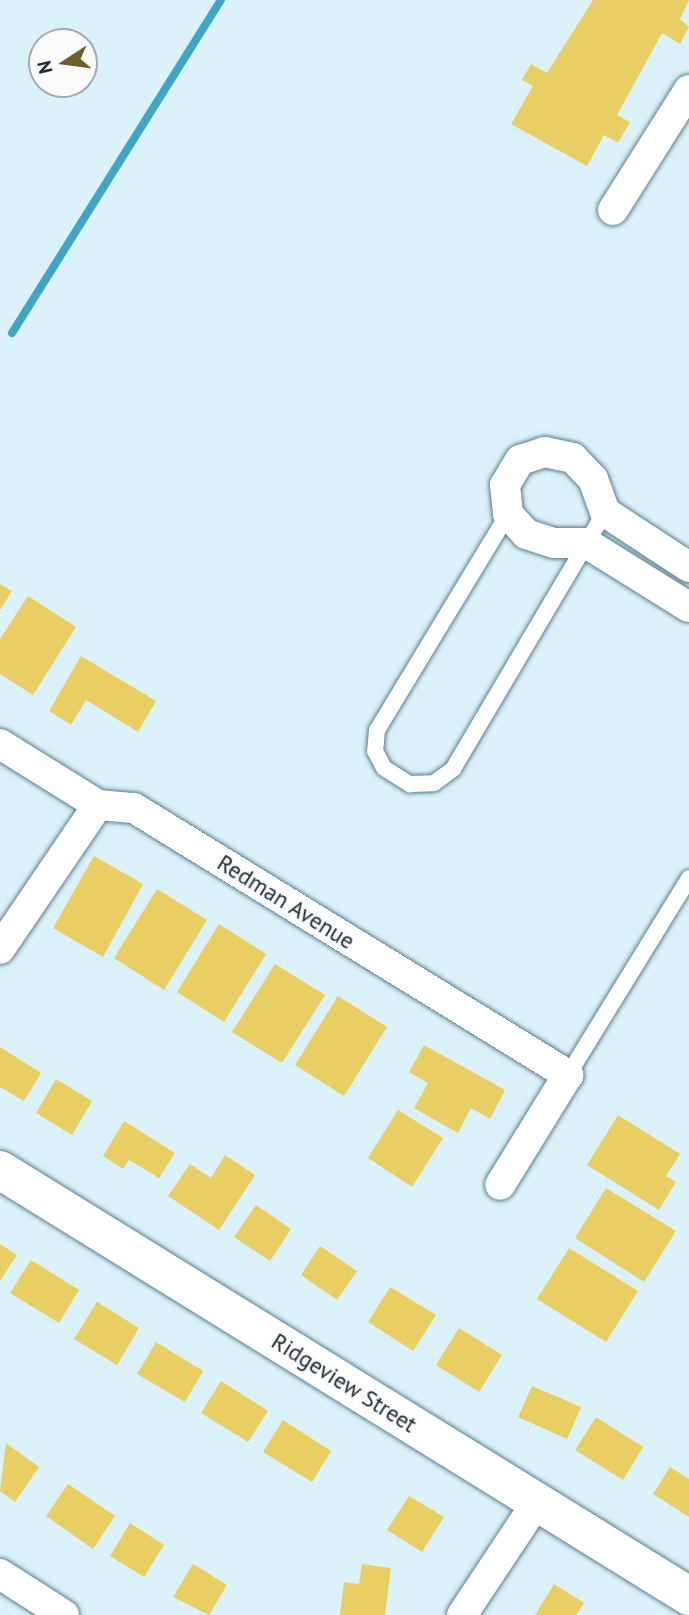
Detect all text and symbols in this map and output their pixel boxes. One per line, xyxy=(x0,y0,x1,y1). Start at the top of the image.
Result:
north arrow xyxy=(28,28,98,98)
text: N xyxy=(31,59,58,76)
street label: Redman Avenue xyxy=(212,849,360,955)
street label: Ridgeview Street xyxy=(266,1327,422,1439)

